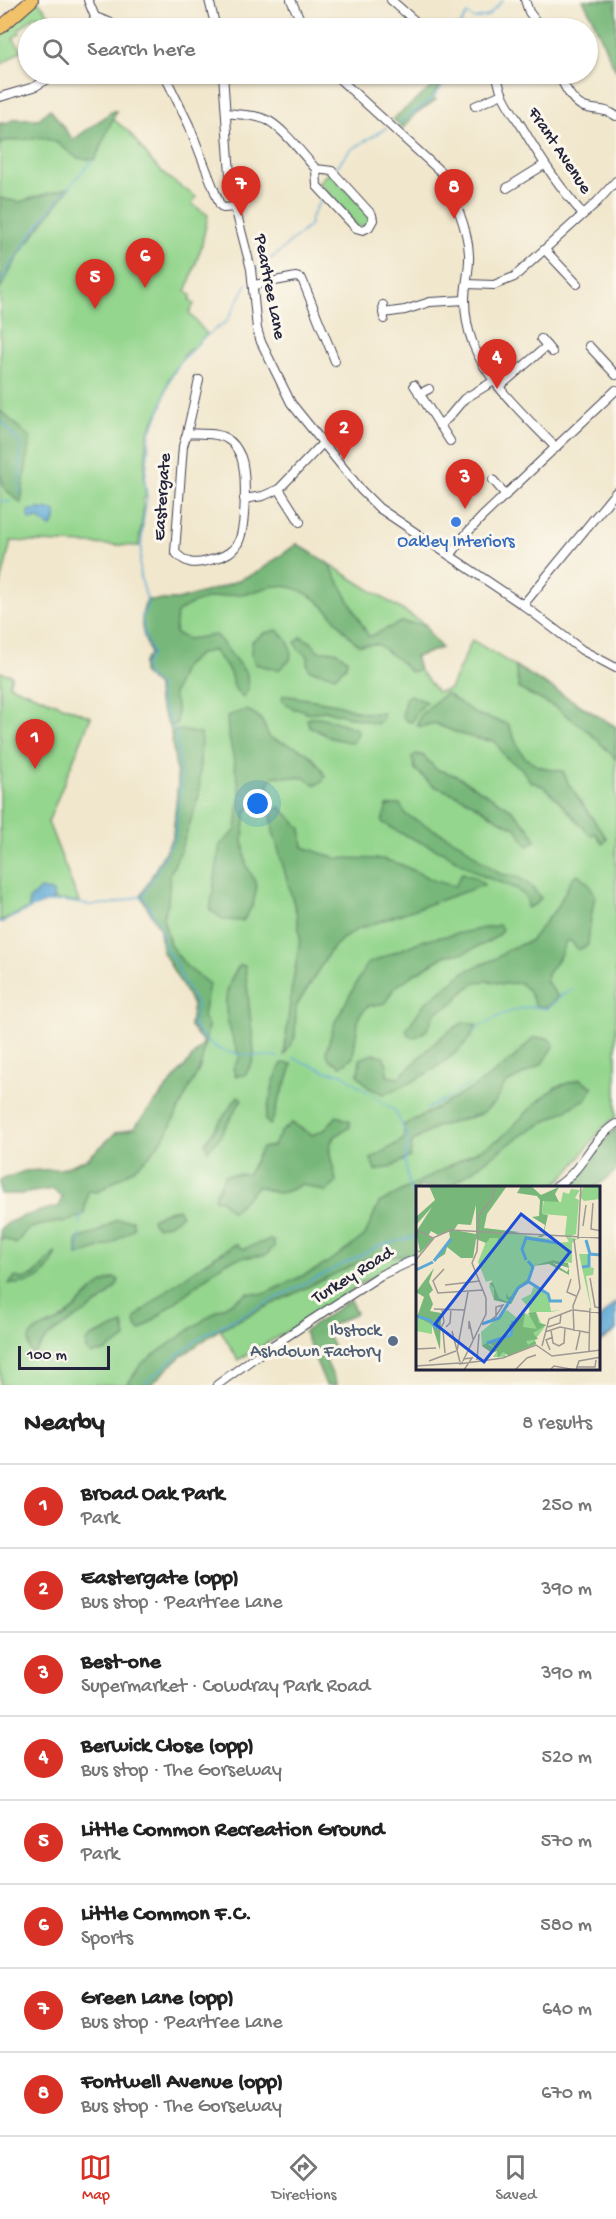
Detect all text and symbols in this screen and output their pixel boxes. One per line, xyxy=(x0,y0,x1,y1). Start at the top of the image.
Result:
search box xyxy=(18,18,598,84)
icon: search xyxy=(39,35,72,68)
text: Search here xyxy=(87,38,195,64)
street label: Frant Avenue xyxy=(522,103,596,199)
pin: 7 xyxy=(222,166,260,216)
pin: 8 xyxy=(434,170,474,219)
street label: Peartree Lane xyxy=(248,232,290,342)
pin: 6 xyxy=(126,238,164,288)
pin: 5 xyxy=(76,260,115,309)
pin: 4 xyxy=(478,340,516,389)
pin: 2 xyxy=(324,410,364,460)
street label: Eastergate xyxy=(149,452,177,541)
pin: 3 xyxy=(446,460,484,509)
marker: Oakley Interiors xyxy=(449,515,463,529)
place label: Oakley Interiors xyxy=(397,532,516,553)
pin: 1 xyxy=(15,720,54,769)
your location xyxy=(243,789,272,818)
inset map xyxy=(416,1186,601,1370)
street label: Turkey Road xyxy=(308,1242,399,1310)
place label: Ibstock Ashdown Factory xyxy=(250,1321,383,1363)
marker: Ibstock Ashdown Factory xyxy=(386,1334,400,1348)
scale bar xyxy=(18,1343,110,1370)
text: 100 m xyxy=(27,1347,67,1366)
text: Nearby xyxy=(24,1409,105,1440)
text: 8 results xyxy=(522,1413,592,1436)
text: Broad Oak Park xyxy=(81,1482,224,1508)
text: 1 xyxy=(39,1495,48,1518)
text: 250 m xyxy=(541,1495,592,1518)
text: Park xyxy=(81,1508,119,1531)
text: Eastergate (opp) xyxy=(81,1566,239,1592)
text: 2 xyxy=(39,1579,48,1602)
text: 390 m xyxy=(541,1579,592,1602)
text: Bus stop · Peartree Lane xyxy=(81,1592,283,1615)
text: Best-one xyxy=(81,1650,161,1676)
text: 3 xyxy=(38,1663,49,1686)
text: 390 m xyxy=(541,1663,592,1686)
text: Supermarket · Cowdray Park Road xyxy=(81,1676,370,1699)
text: Berwick Close (opp) xyxy=(81,1734,254,1760)
text: 4 xyxy=(39,1747,48,1770)
text: 520 m xyxy=(541,1747,592,1770)
text: Bus stop · The Gorseway xyxy=(81,1760,282,1783)
text: Little Common Recreation Ground xyxy=(81,1818,384,1844)
text: 5 xyxy=(38,1831,49,1854)
text: 570 m xyxy=(541,1831,592,1854)
text: Park xyxy=(81,1844,119,1867)
text: Little Common F.C. xyxy=(81,1902,252,1928)
text: 6 xyxy=(38,1915,49,1938)
text: 580 m xyxy=(540,1915,592,1938)
text: Sports xyxy=(81,1928,133,1951)
text: Green Lane (opp) xyxy=(81,1986,234,2012)
text: 7 xyxy=(38,1999,49,2022)
text: 640 m xyxy=(542,1999,592,2022)
text: Bus stop · Peartree Lane xyxy=(81,2012,283,2035)
text: Fontwell Avenue (opp) xyxy=(81,2070,283,2096)
text: 8 xyxy=(38,2083,49,2106)
text: 670 m xyxy=(541,2083,592,2106)
text: Bus stop · The Gorseway xyxy=(81,2096,282,2119)
tab: Map xyxy=(79,2151,112,2206)
tab: Directions xyxy=(271,2151,337,2206)
tab: Saved xyxy=(495,2151,536,2206)

